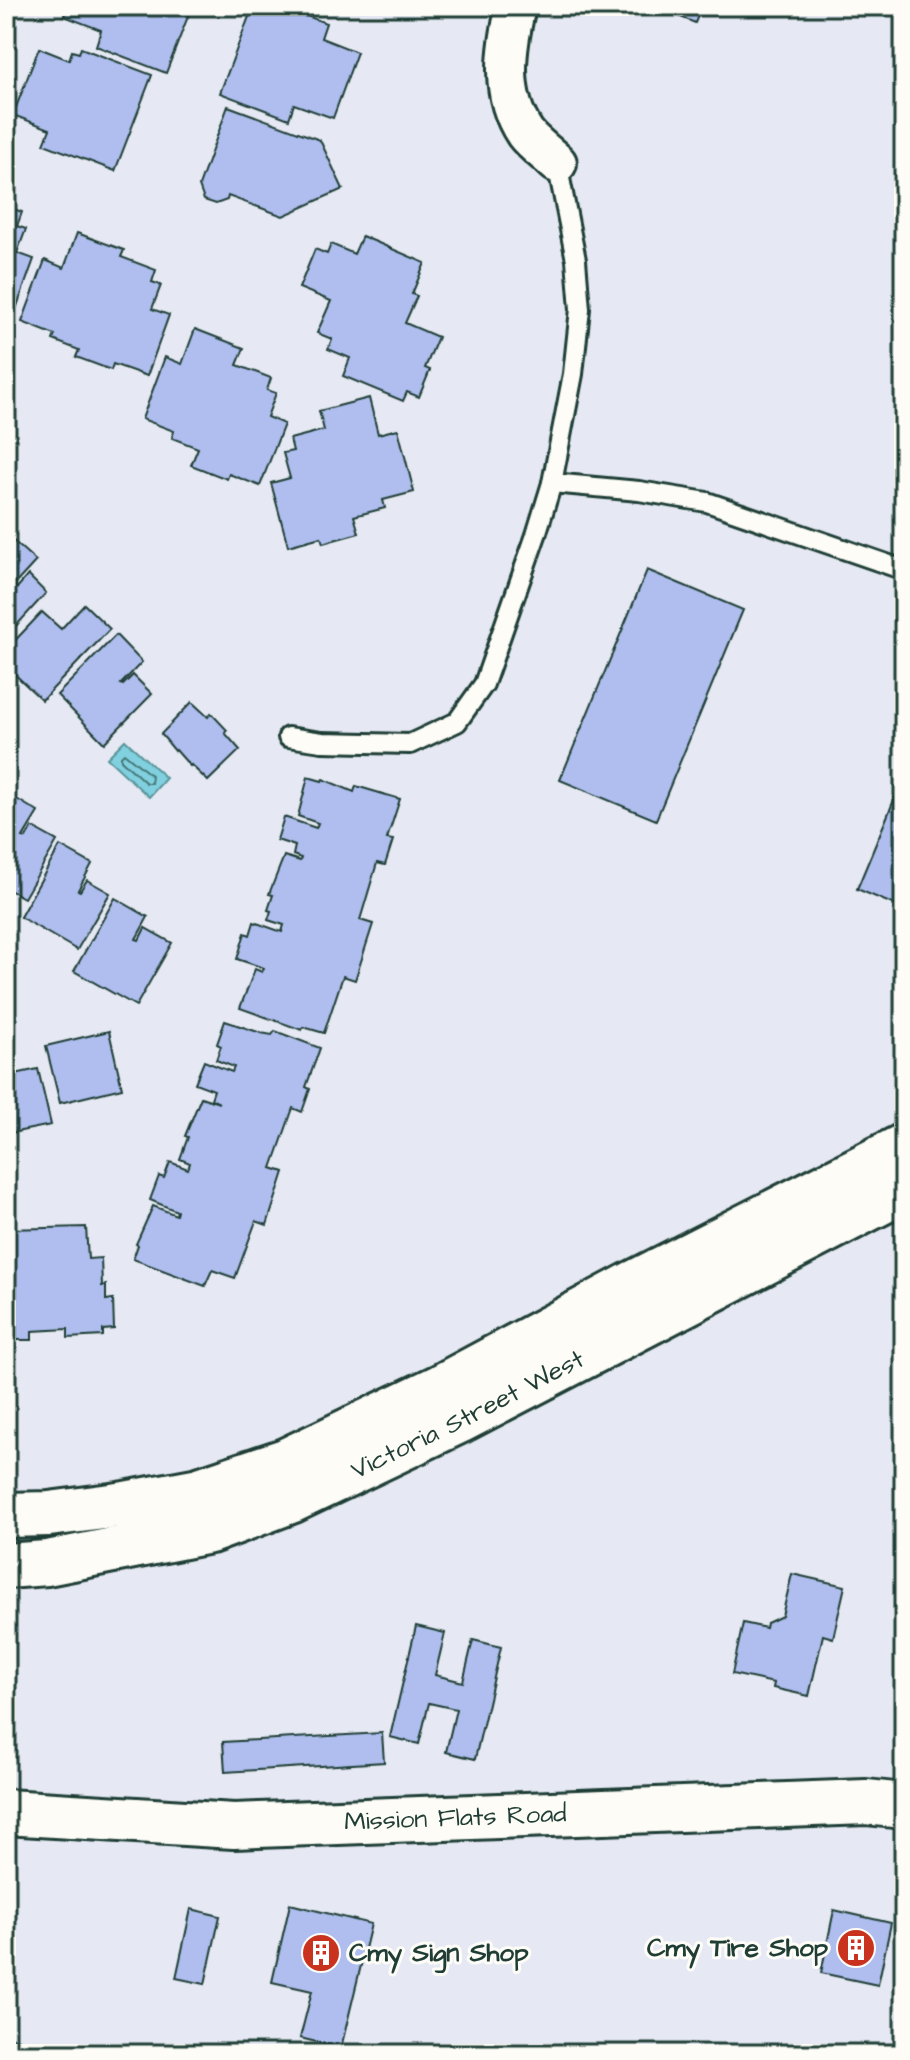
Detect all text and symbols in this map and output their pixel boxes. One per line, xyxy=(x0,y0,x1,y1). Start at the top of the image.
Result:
street label: Victoria Street West xyxy=(345,1341,591,1488)
street label: Mission Flats Road xyxy=(343,1795,567,1840)
building icon: Cmy Tire Shop xyxy=(835,1927,877,1969)
place label: Cmy Tire Shop xyxy=(647,1930,829,1969)
building icon: Cmy Sign Shop xyxy=(300,1932,342,1974)
place label: Cmy Sign Shop xyxy=(349,1935,529,1974)

